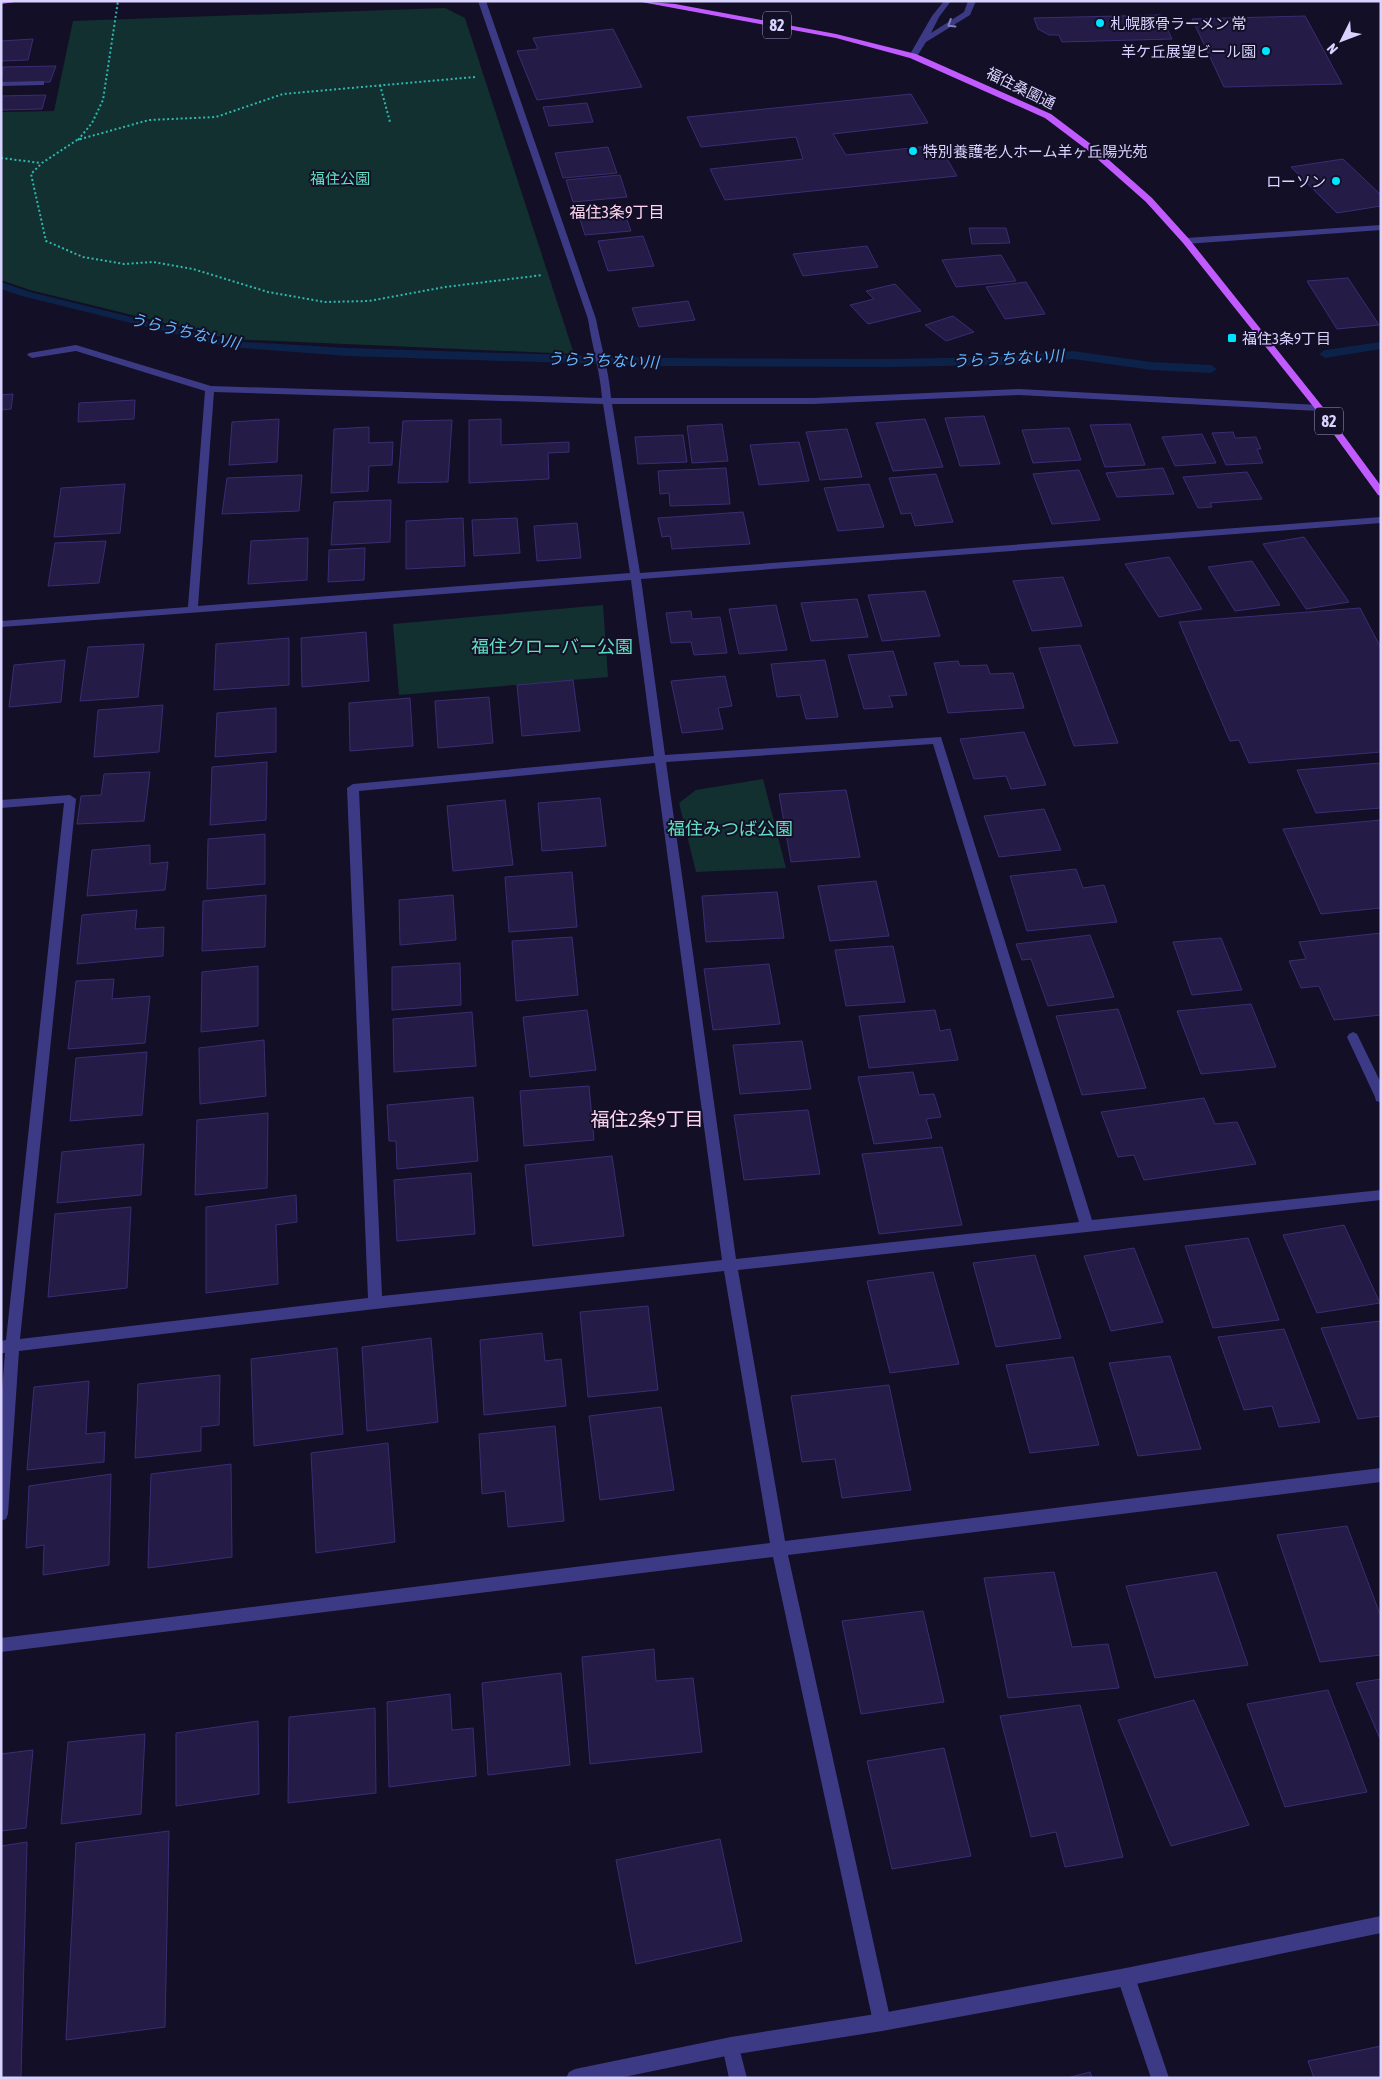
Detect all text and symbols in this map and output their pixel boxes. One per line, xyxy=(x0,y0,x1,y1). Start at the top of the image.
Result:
road number: 82 xyxy=(763,12,791,38)
place label: 札幌豚骨ラーメン 常 xyxy=(1110,15,1246,32)
north arrow xyxy=(1317,15,1367,65)
one-way arrow xyxy=(947,17,956,27)
marker: 札幌豚骨ラーメン 常 xyxy=(1094,17,1106,29)
text: N xyxy=(1324,40,1341,57)
place label: 羊ケ丘展望ビール園 xyxy=(1121,43,1256,60)
marker: 羊ケ丘展望ビール園 xyxy=(1260,45,1272,57)
street label: 福住桑園通 xyxy=(984,64,1058,112)
place label: 特別養護老人ホーム羊ヶ丘陽光苑 xyxy=(923,143,1148,160)
marker: 特別養護老人ホーム羊ヶ丘陽光苑 xyxy=(907,145,919,157)
park label: 福住公園 xyxy=(310,170,370,187)
place label: ローソン xyxy=(1266,173,1326,190)
marker: ローソン xyxy=(1330,175,1342,187)
district label: 福住3条9丁目 xyxy=(569,203,665,221)
water label: うらうちない川 xyxy=(128,310,244,353)
place label: 福住3条9丁目 xyxy=(1242,330,1331,347)
marker: 福住3条9丁目 xyxy=(1226,332,1238,344)
water label: うらうちない川 xyxy=(952,346,1066,370)
water label: うらうちない川 xyxy=(547,349,661,371)
road number: 82 xyxy=(1315,408,1343,434)
park label: 福住クローバー公園 xyxy=(471,636,633,657)
park label: 福住みつば公園 xyxy=(667,818,793,839)
district label: 福住2条9丁目 xyxy=(591,1108,703,1130)

